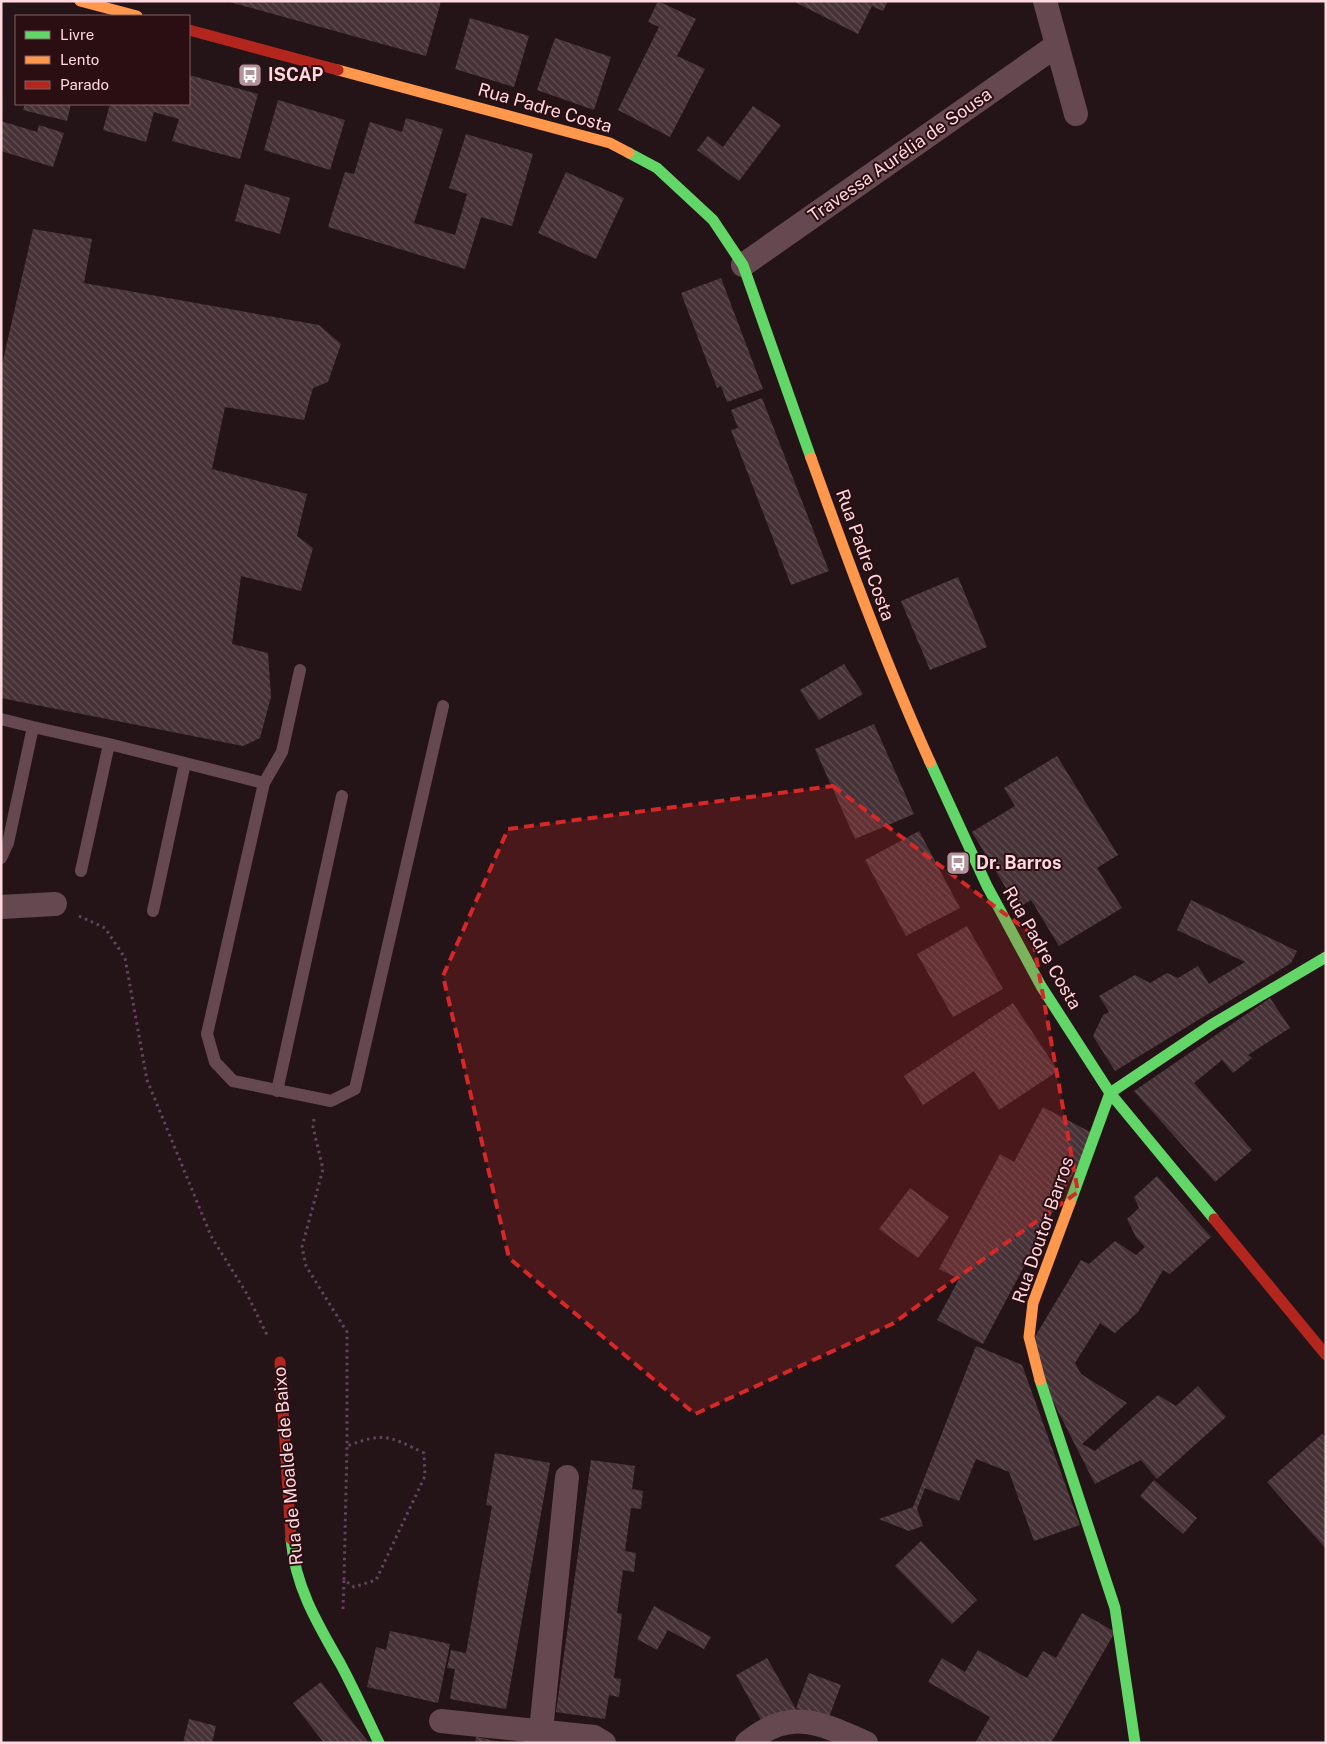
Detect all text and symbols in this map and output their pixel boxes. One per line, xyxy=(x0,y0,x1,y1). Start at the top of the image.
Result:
legend xyxy=(15,15,190,105)
text: Livre xyxy=(60,26,94,43)
text: Lento xyxy=(60,51,99,68)
bus stop icon: ISCAP xyxy=(237,62,263,88)
place label: ISCAP xyxy=(268,64,323,85)
text: Parado xyxy=(60,76,109,93)
street label: Rua Padre Costa xyxy=(476,78,615,137)
street label: Travessa Aurélia de Sousa xyxy=(804,83,996,226)
street label: Rua Padre Costa xyxy=(832,486,899,624)
bus stop icon: Dr. Barros xyxy=(945,850,971,876)
place label: Dr. Barros xyxy=(976,852,1061,873)
street label: Rua Padre Costa xyxy=(999,883,1086,1013)
street label: Rua Doutor Barros xyxy=(1008,1154,1077,1306)
street label: Rua de Moalde de Baixo xyxy=(268,1366,307,1566)

